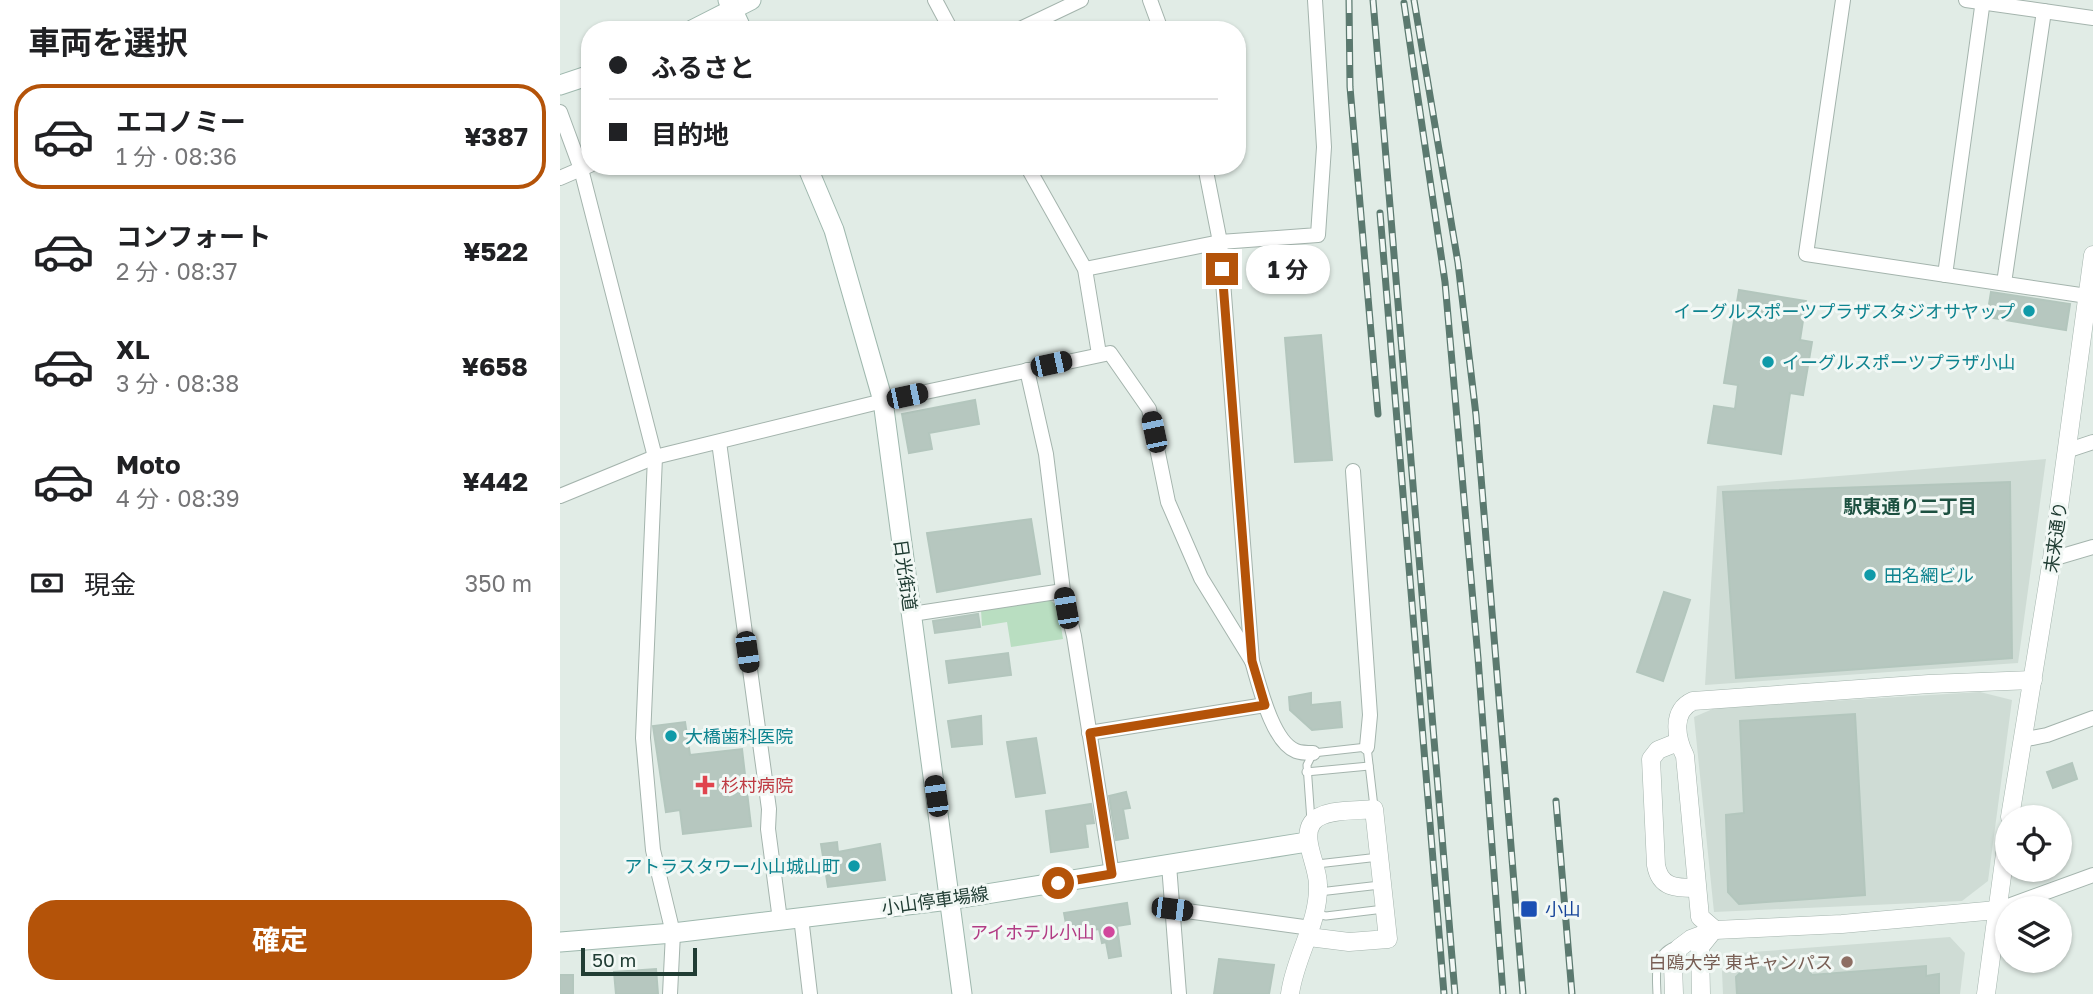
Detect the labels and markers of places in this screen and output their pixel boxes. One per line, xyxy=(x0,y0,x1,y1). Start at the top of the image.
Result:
place label: イーグルスポーツプラザスタジオサヤップ xyxy=(1674,300,2015,322)
marker: イーグルスポーツプラザスタジオサヤップ xyxy=(2021,303,2037,319)
place label: イーグルスポーツプラザ小山 xyxy=(1782,351,2016,373)
marker: イーグルスポーツプラザ小山 xyxy=(1760,354,1776,370)
place label: 田名網ビル xyxy=(1884,564,1974,586)
marker: 田名網ビル xyxy=(1862,567,1878,583)
place label: 大橋歯科医院 xyxy=(685,725,793,747)
marker: 大橋歯科医院 xyxy=(663,728,679,744)
place label: 杉村病院 xyxy=(721,774,793,796)
marker: 杉村病院 xyxy=(695,775,715,795)
place label: アトラスタワー小山城山町 xyxy=(624,855,840,877)
marker: アトラスタワー小山城山町 xyxy=(846,858,862,874)
place label: 小山 xyxy=(1545,898,1581,920)
marker: 小山 xyxy=(1519,899,1539,919)
place label: アイホテル小山 xyxy=(970,921,1095,943)
marker: アイホテル小山 xyxy=(1101,924,1117,940)
place label: 白鴎大学 東キャンパス xyxy=(1649,951,1833,973)
marker: 白鴎大学 東キャンパス xyxy=(1839,954,1855,970)

